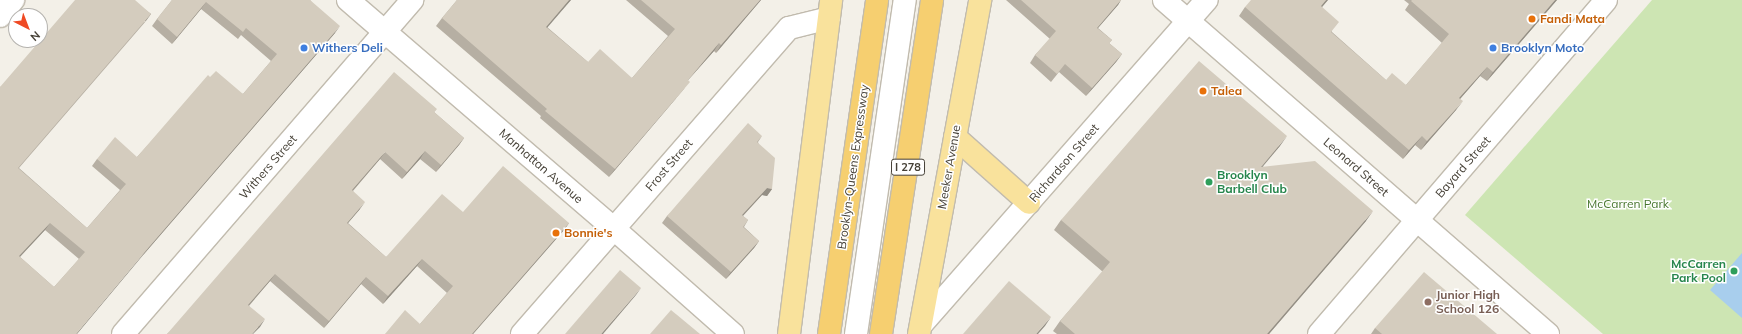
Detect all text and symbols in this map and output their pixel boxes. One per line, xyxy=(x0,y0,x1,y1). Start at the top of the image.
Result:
north arrow xyxy=(8,8,48,48)
place label: Fandi Mata xyxy=(1540,12,1605,26)
marker: Fandi Mata xyxy=(1527,14,1537,24)
text: N xyxy=(28,28,43,44)
place label: Withers Deli xyxy=(312,41,383,55)
place label: Brooklyn Moto xyxy=(1501,41,1584,55)
marker: Withers Deli xyxy=(299,43,309,53)
marker: Brooklyn Moto xyxy=(1488,43,1498,53)
street label: Brooklyn-Queens Expressway xyxy=(834,84,872,250)
place label: Talea xyxy=(1211,84,1242,98)
marker: Talea xyxy=(1198,86,1208,96)
street label: Richardson Street xyxy=(1026,121,1102,205)
street label: Meeker Avenue xyxy=(935,124,963,210)
street label: Manhattan Avenue xyxy=(496,126,586,206)
street label: Withers Street xyxy=(236,132,300,202)
street label: Bayard Street xyxy=(1432,133,1494,201)
street label: Leonard Street xyxy=(1320,135,1392,199)
street label: Frost Street xyxy=(643,136,695,194)
road number: I 278 xyxy=(891,158,925,176)
place label: Brooklyn Barbell Club xyxy=(1217,168,1287,196)
marker: Brooklyn Barbell Club xyxy=(1204,177,1214,187)
park label: McCarren Park xyxy=(1587,197,1669,211)
place label: Bonnie's xyxy=(564,226,612,240)
marker: Bonnie's xyxy=(551,228,561,238)
place label: McCarren Park Pool xyxy=(1671,257,1726,285)
marker: McCarren Park Pool xyxy=(1729,266,1739,276)
place label: Junior High School 126 xyxy=(1436,288,1500,316)
marker: Junior High School 126 xyxy=(1423,297,1433,307)

